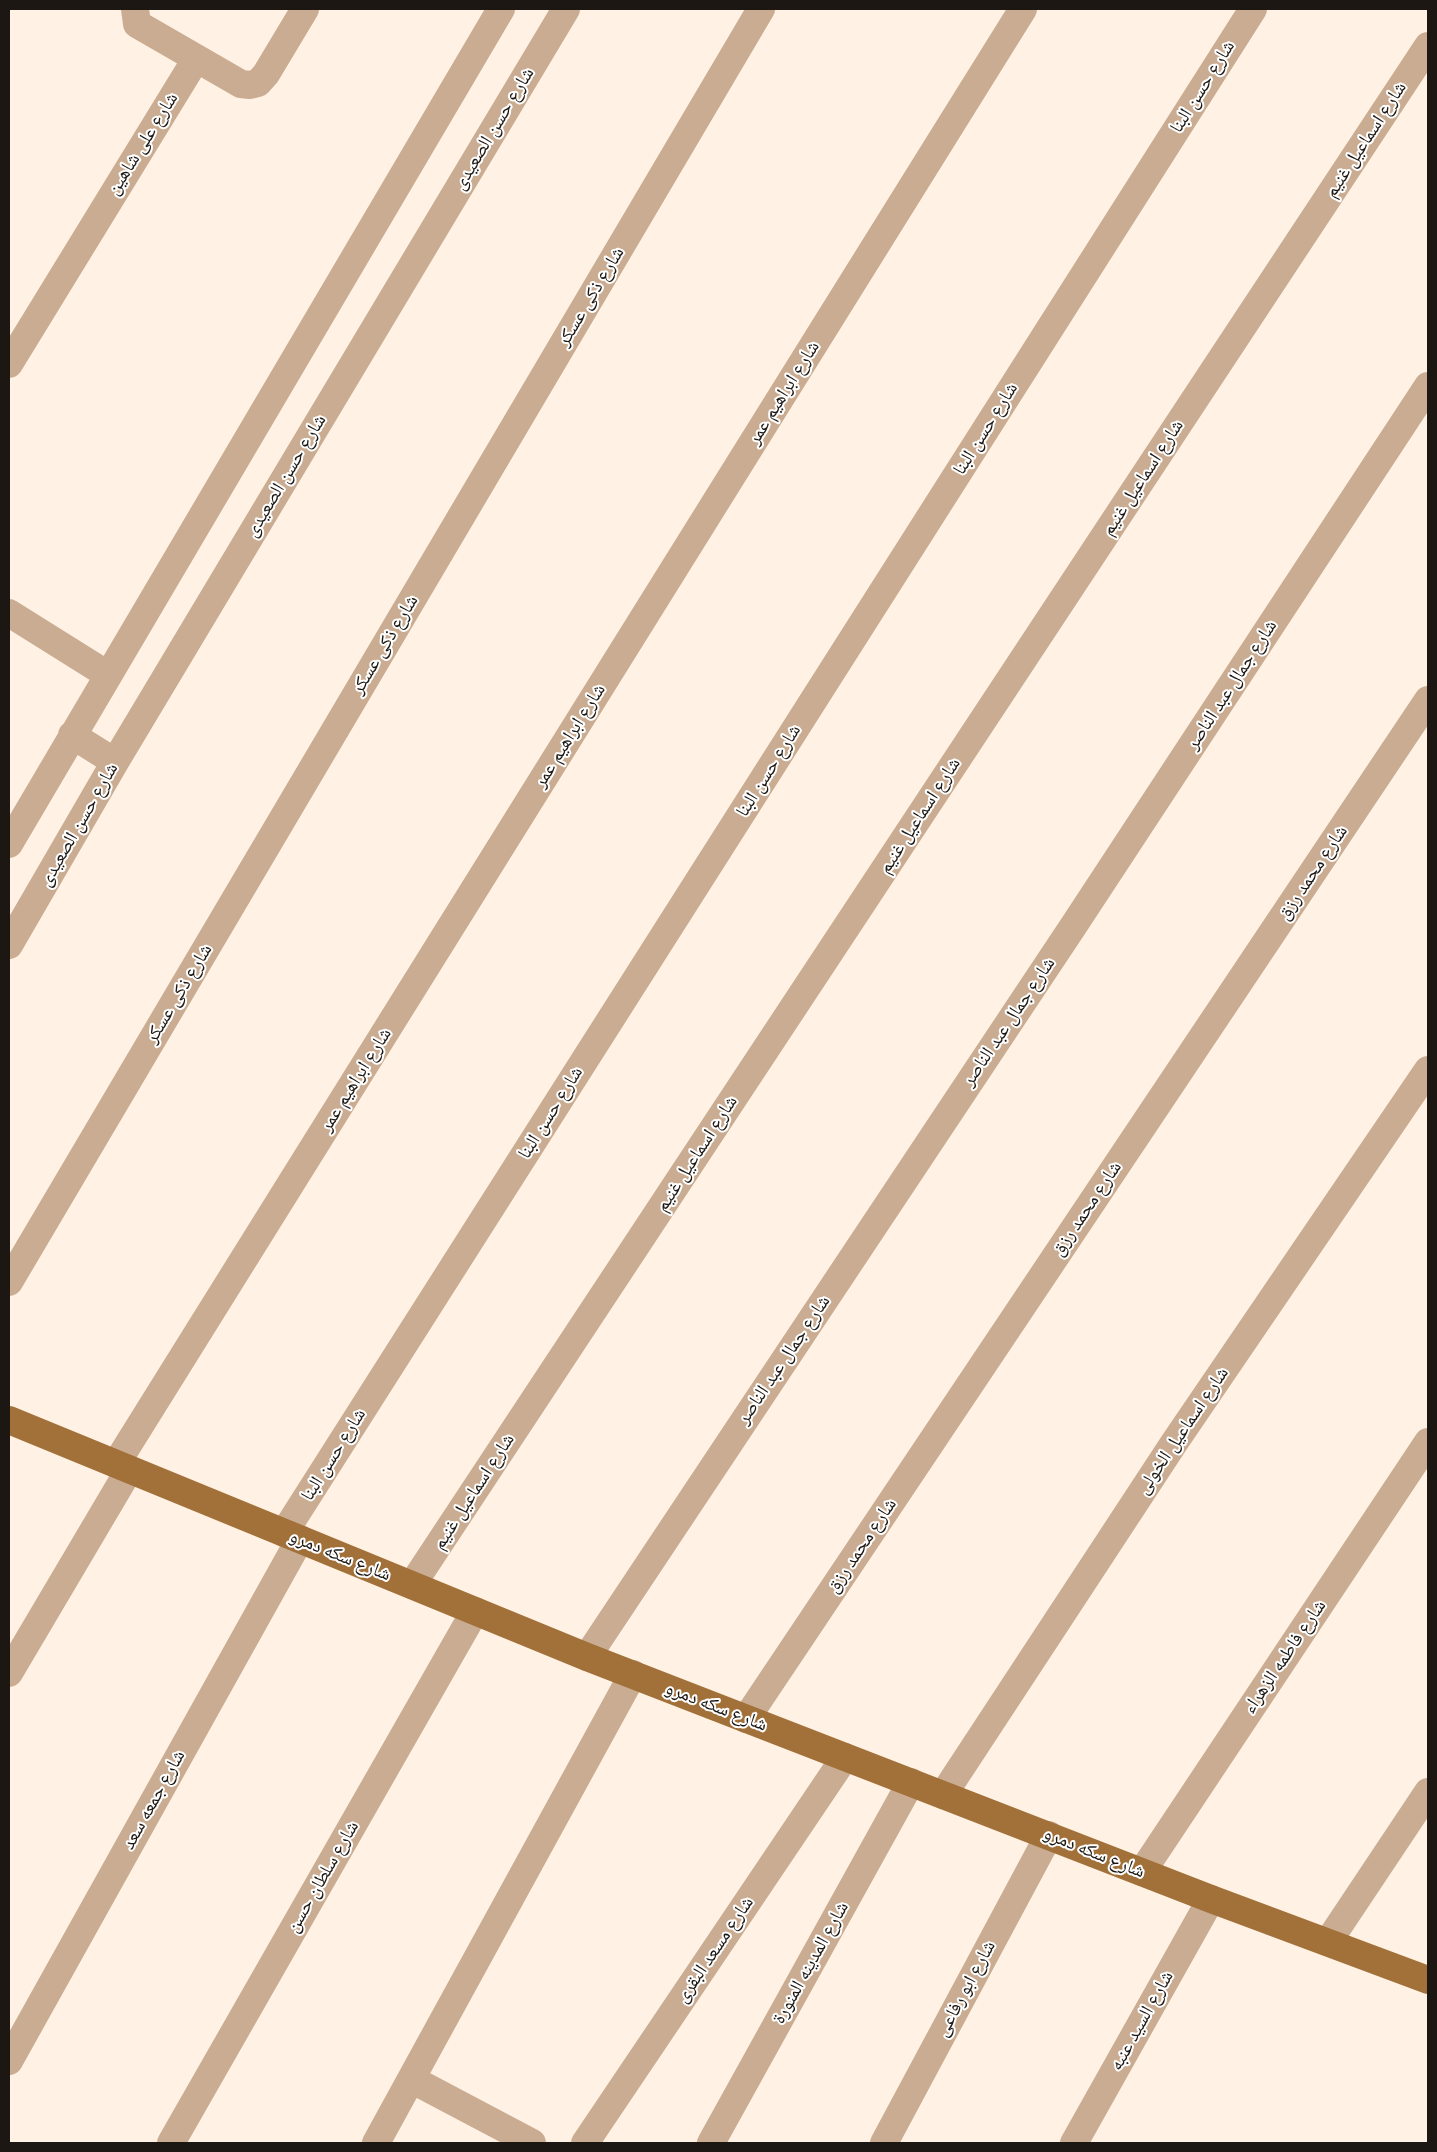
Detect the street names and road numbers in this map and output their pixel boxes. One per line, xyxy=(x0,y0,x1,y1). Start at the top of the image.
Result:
street label: شارع حسن البنا xyxy=(1166,37,1240,137)
street label: شارع حسن الصعيدى xyxy=(448,64,540,194)
street label: شارع اسماعيل غنيم xyxy=(1320,78,1412,202)
street label: شارع على شاهين xyxy=(102,88,184,200)
street label: شارع ذكى عسكر xyxy=(552,243,630,351)
street label: شارع ابراهيم عمر xyxy=(743,337,825,449)
street label: شارع حسن البنا xyxy=(949,379,1023,479)
street label: شارع حسن الصعيدى xyxy=(240,411,332,541)
street label: شارع اسماعيل غنيم xyxy=(1097,416,1189,540)
street label: شارع ذكى عسكر xyxy=(346,591,424,699)
street label: شارع جمال عبد الناصر xyxy=(1181,616,1283,754)
street label: شارع ابراهيم عمر xyxy=(529,680,611,792)
street label: شارع حسن البنا xyxy=(732,721,806,821)
street label: شارع اسماعيل غنيم xyxy=(874,754,966,878)
street label: شارع حسن الصعيدى xyxy=(34,759,124,891)
street label: شارع محمد رزق xyxy=(1273,821,1353,925)
street label: شارع ذكى عسكر xyxy=(140,940,218,1048)
street label: شارع جمال عبد الناصر xyxy=(958,953,1060,1091)
street label: شارع ابراهيم عمر xyxy=(315,1024,397,1136)
street label: شارع حسن البنا xyxy=(514,1063,588,1163)
street label: شارع اسماعيل غنيم xyxy=(651,1092,743,1216)
street label: شارع محمد رزق xyxy=(1047,1157,1127,1261)
street label: شارع جمال عبد الناصر xyxy=(733,1291,835,1429)
street label: شارع اسماعيل الخولى xyxy=(1132,1363,1234,1499)
street label: شارع حسن البنا xyxy=(297,1405,371,1505)
street label: شارع اسماعيل غنيم xyxy=(428,1430,520,1554)
street label: شارع محمد رزق xyxy=(822,1494,902,1598)
street label: شارع سكه دمرو xyxy=(286,1525,394,1587)
street label: شارع فاطمه الزهراء xyxy=(1238,1596,1332,1718)
street label: شارع سكه دمرو xyxy=(662,1677,770,1737)
street label: شارع جمعه سعد xyxy=(117,1746,191,1854)
street label: شارع سلطان حسن xyxy=(282,1817,364,1937)
street label: شارع سكه دمرو xyxy=(1040,1822,1148,1884)
street label: شارع مسعد البقرى xyxy=(671,1892,759,2008)
street label: شارع المدينه المنورة xyxy=(768,1898,854,2028)
street label: شارع ابو رفاعى xyxy=(931,1937,1001,2041)
street label: شارع السيد عنبه xyxy=(1105,1967,1179,2075)

